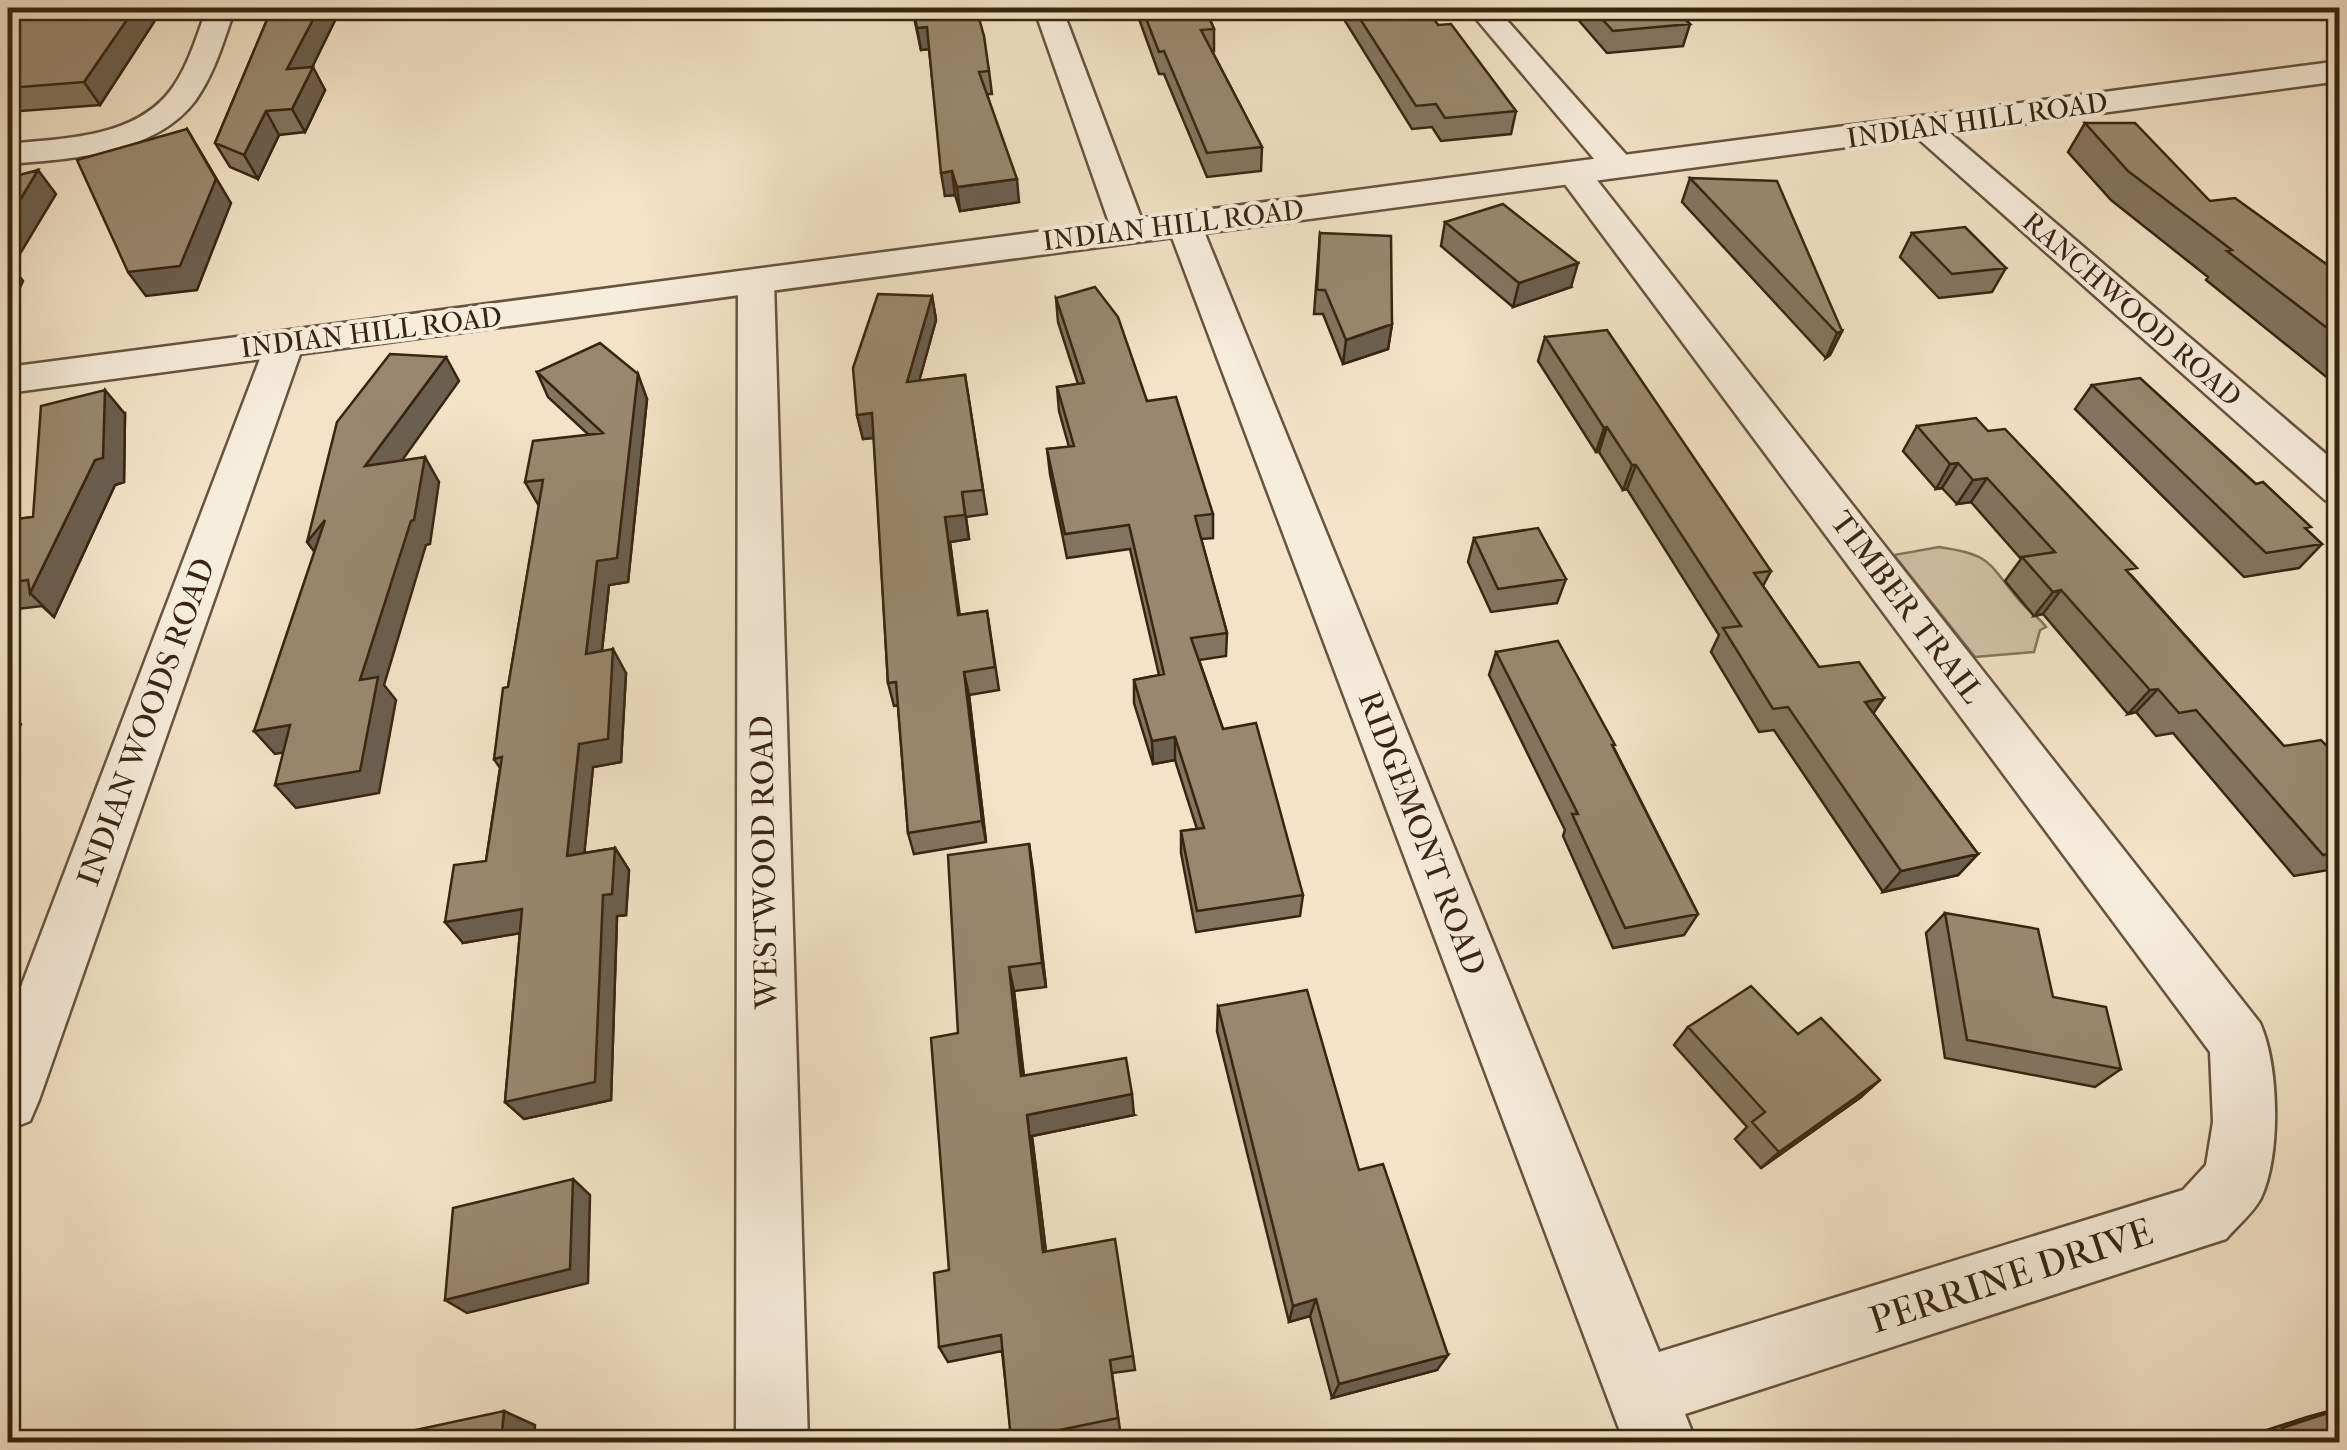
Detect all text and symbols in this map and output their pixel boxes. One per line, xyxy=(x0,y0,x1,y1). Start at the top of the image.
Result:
street label: INDIAN HILL ROAD xyxy=(1844,85,2110,155)
street label: INDIAN HILL ROAD xyxy=(1040,193,1306,257)
street label: RANCHWOOD ROAD xyxy=(2016,205,2248,413)
street label: INDIAN HILL ROAD xyxy=(238,300,504,364)
street label: TIMBER TRAIL xyxy=(1823,504,1992,711)
street label: INDIAN WOODS ROAD xyxy=(69,553,223,891)
street label: RIDGEMONT ROAD xyxy=(1351,686,1493,980)
street label: WESTWOOD ROAD xyxy=(743,715,785,1010)
street label: PERRINE DRIVE xyxy=(1864,1209,2158,1343)

